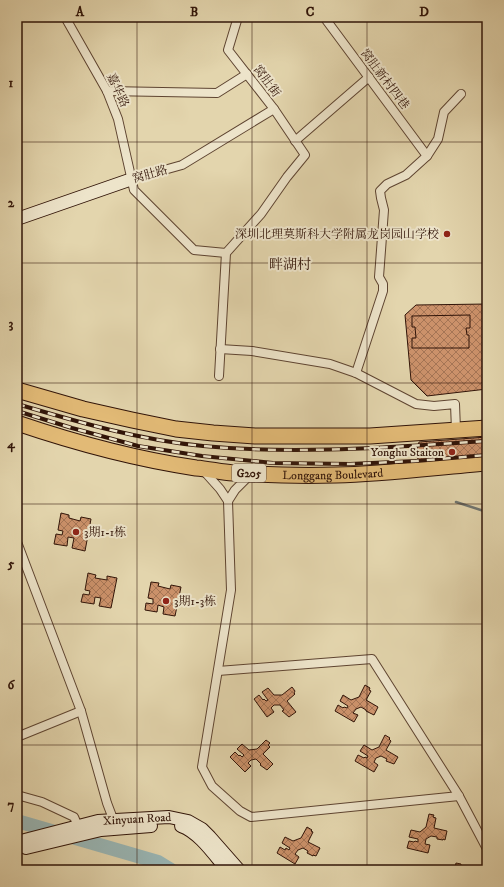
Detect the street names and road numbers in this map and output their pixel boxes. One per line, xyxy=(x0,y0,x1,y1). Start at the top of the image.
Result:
street label: 窝肚新村四巷 xyxy=(357,46,412,113)
street label: 窝肚街 xyxy=(250,62,284,101)
street label: 嘉华路 xyxy=(103,71,132,110)
street label: 窝肚路 xyxy=(131,162,170,187)
road number: G205 xyxy=(232,464,266,482)
street label: Longgang Boulevard xyxy=(282,466,384,483)
street label: Xinyuan Road xyxy=(103,810,172,829)

